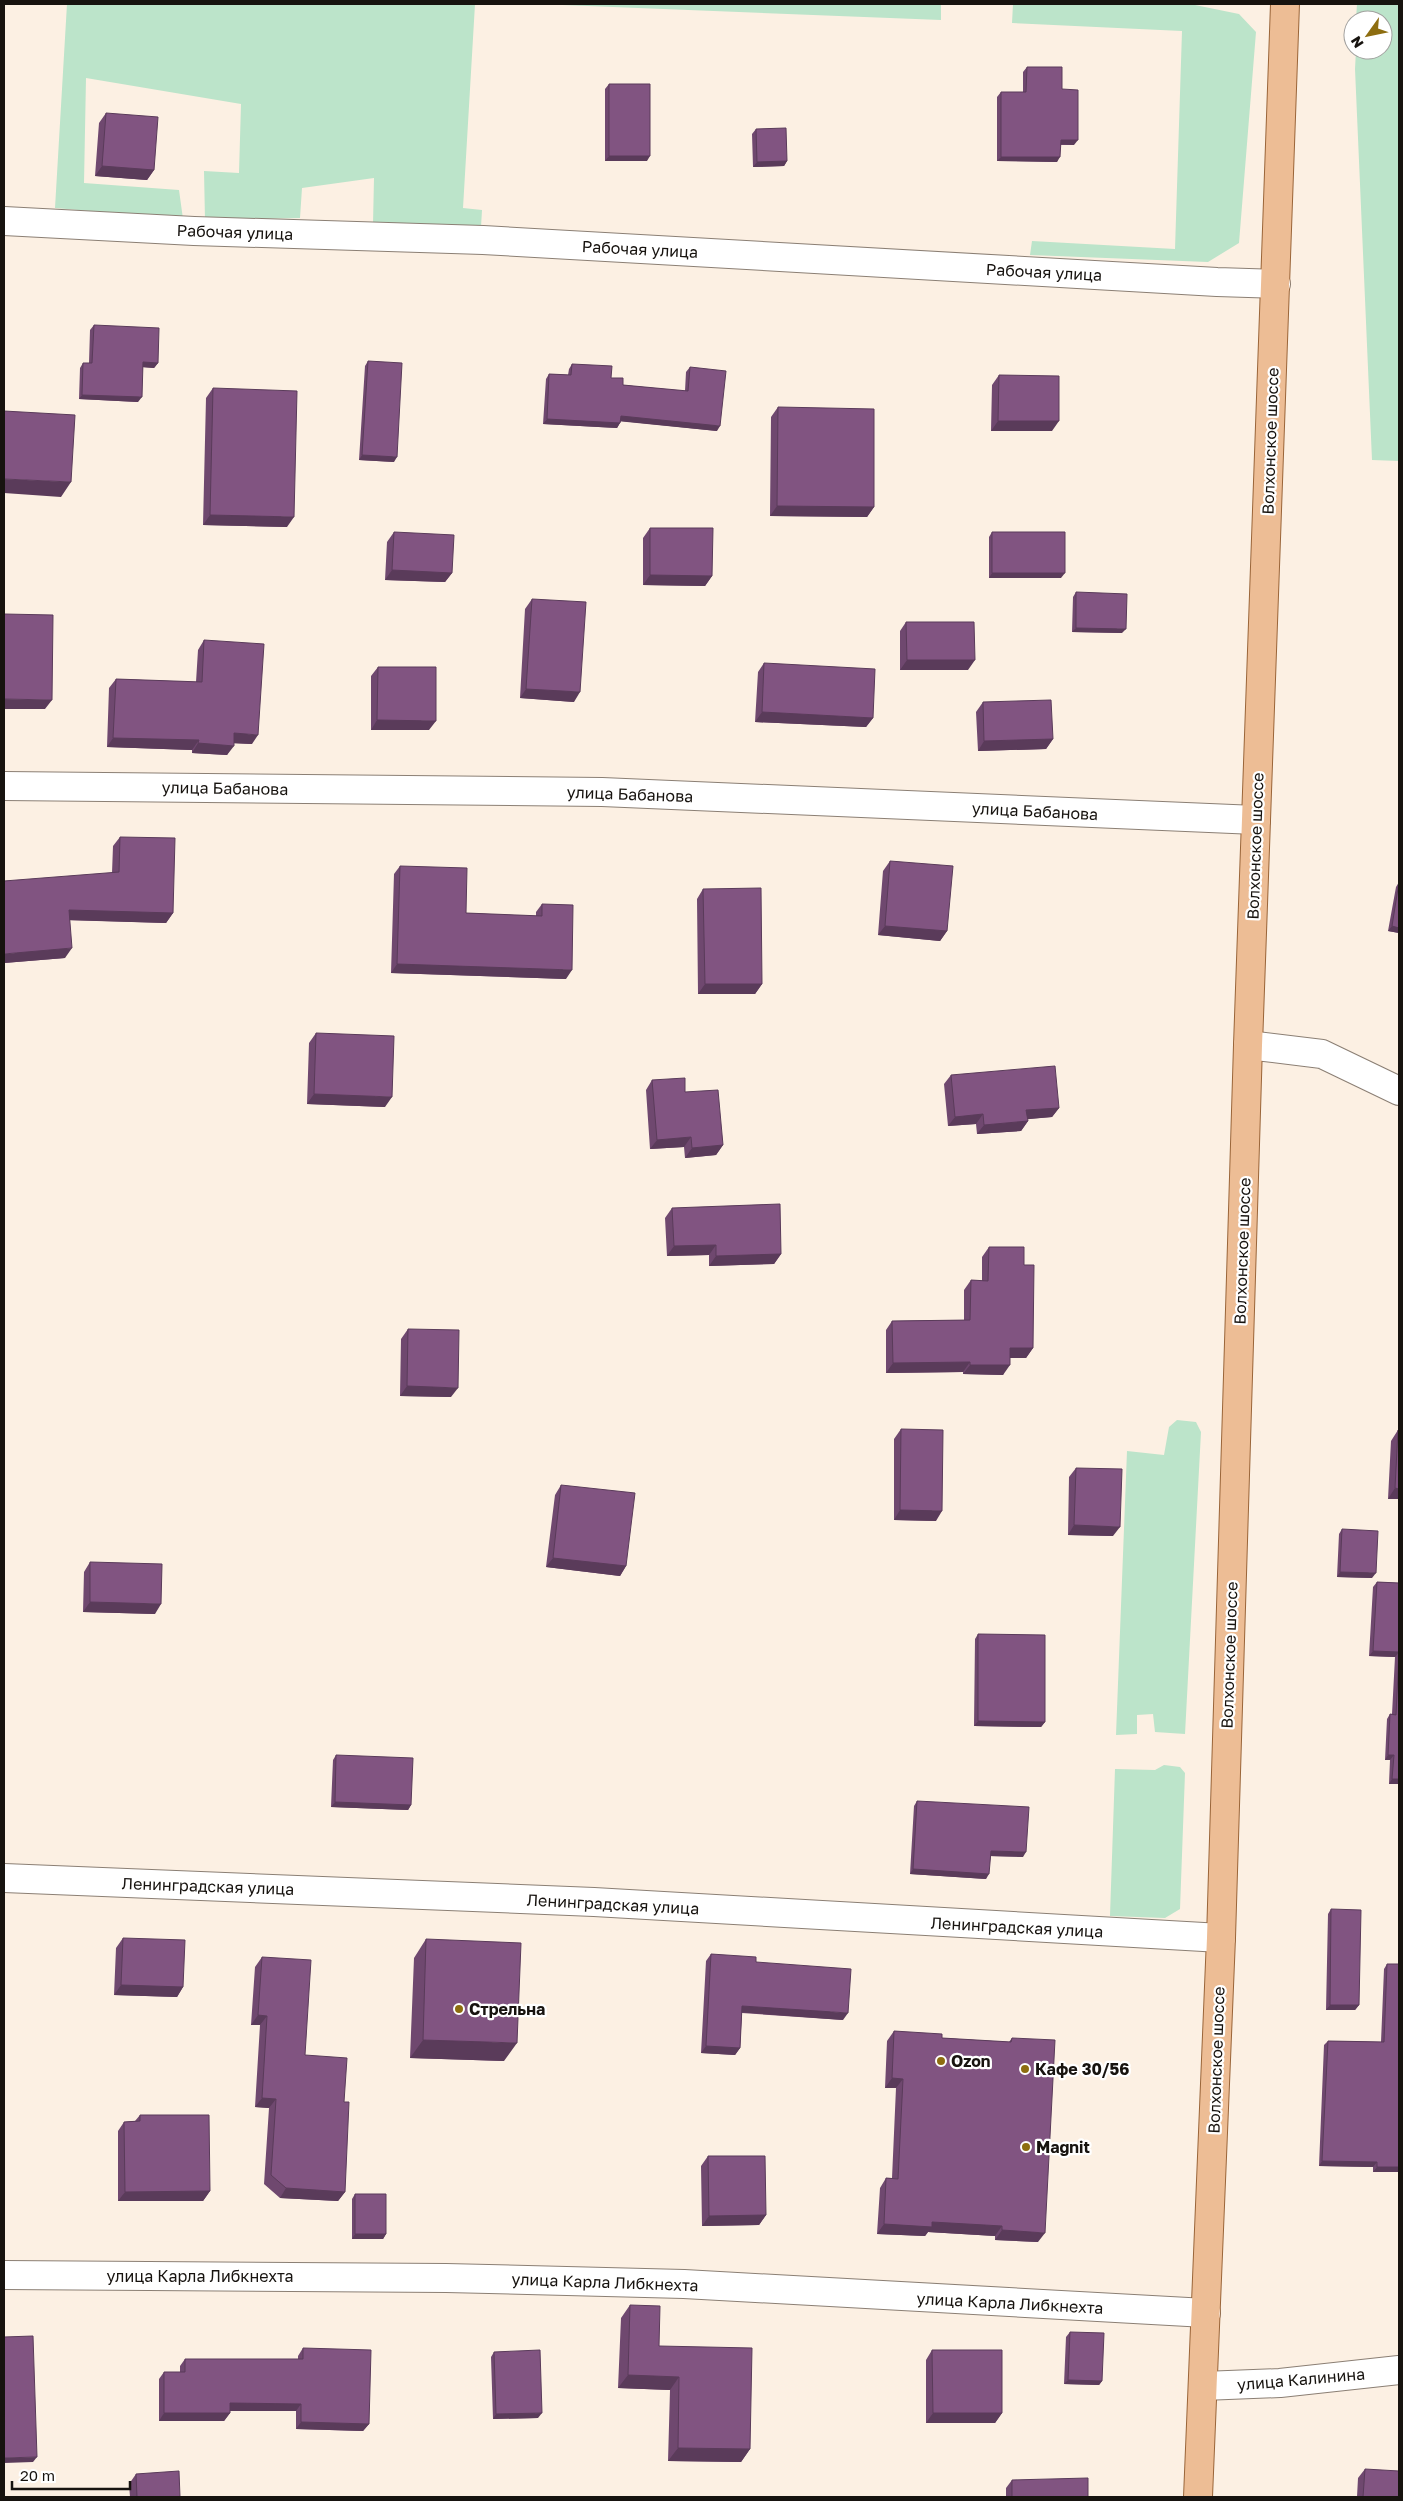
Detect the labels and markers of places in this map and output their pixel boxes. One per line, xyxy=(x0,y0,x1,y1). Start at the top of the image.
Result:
place label: Стрельна xyxy=(469,1999,545,2019)
marker: Стрельна xyxy=(453,2003,465,2015)
place label: Ozon xyxy=(951,2051,991,2071)
marker: Ozon xyxy=(935,2055,947,2067)
place label: Кафе 30/56 xyxy=(1035,2059,1129,2079)
marker: Кафе 30/56 xyxy=(1019,2063,1031,2075)
place label: Magnit xyxy=(1036,2137,1090,2157)
marker: Magnit xyxy=(1020,2141,1032,2153)

